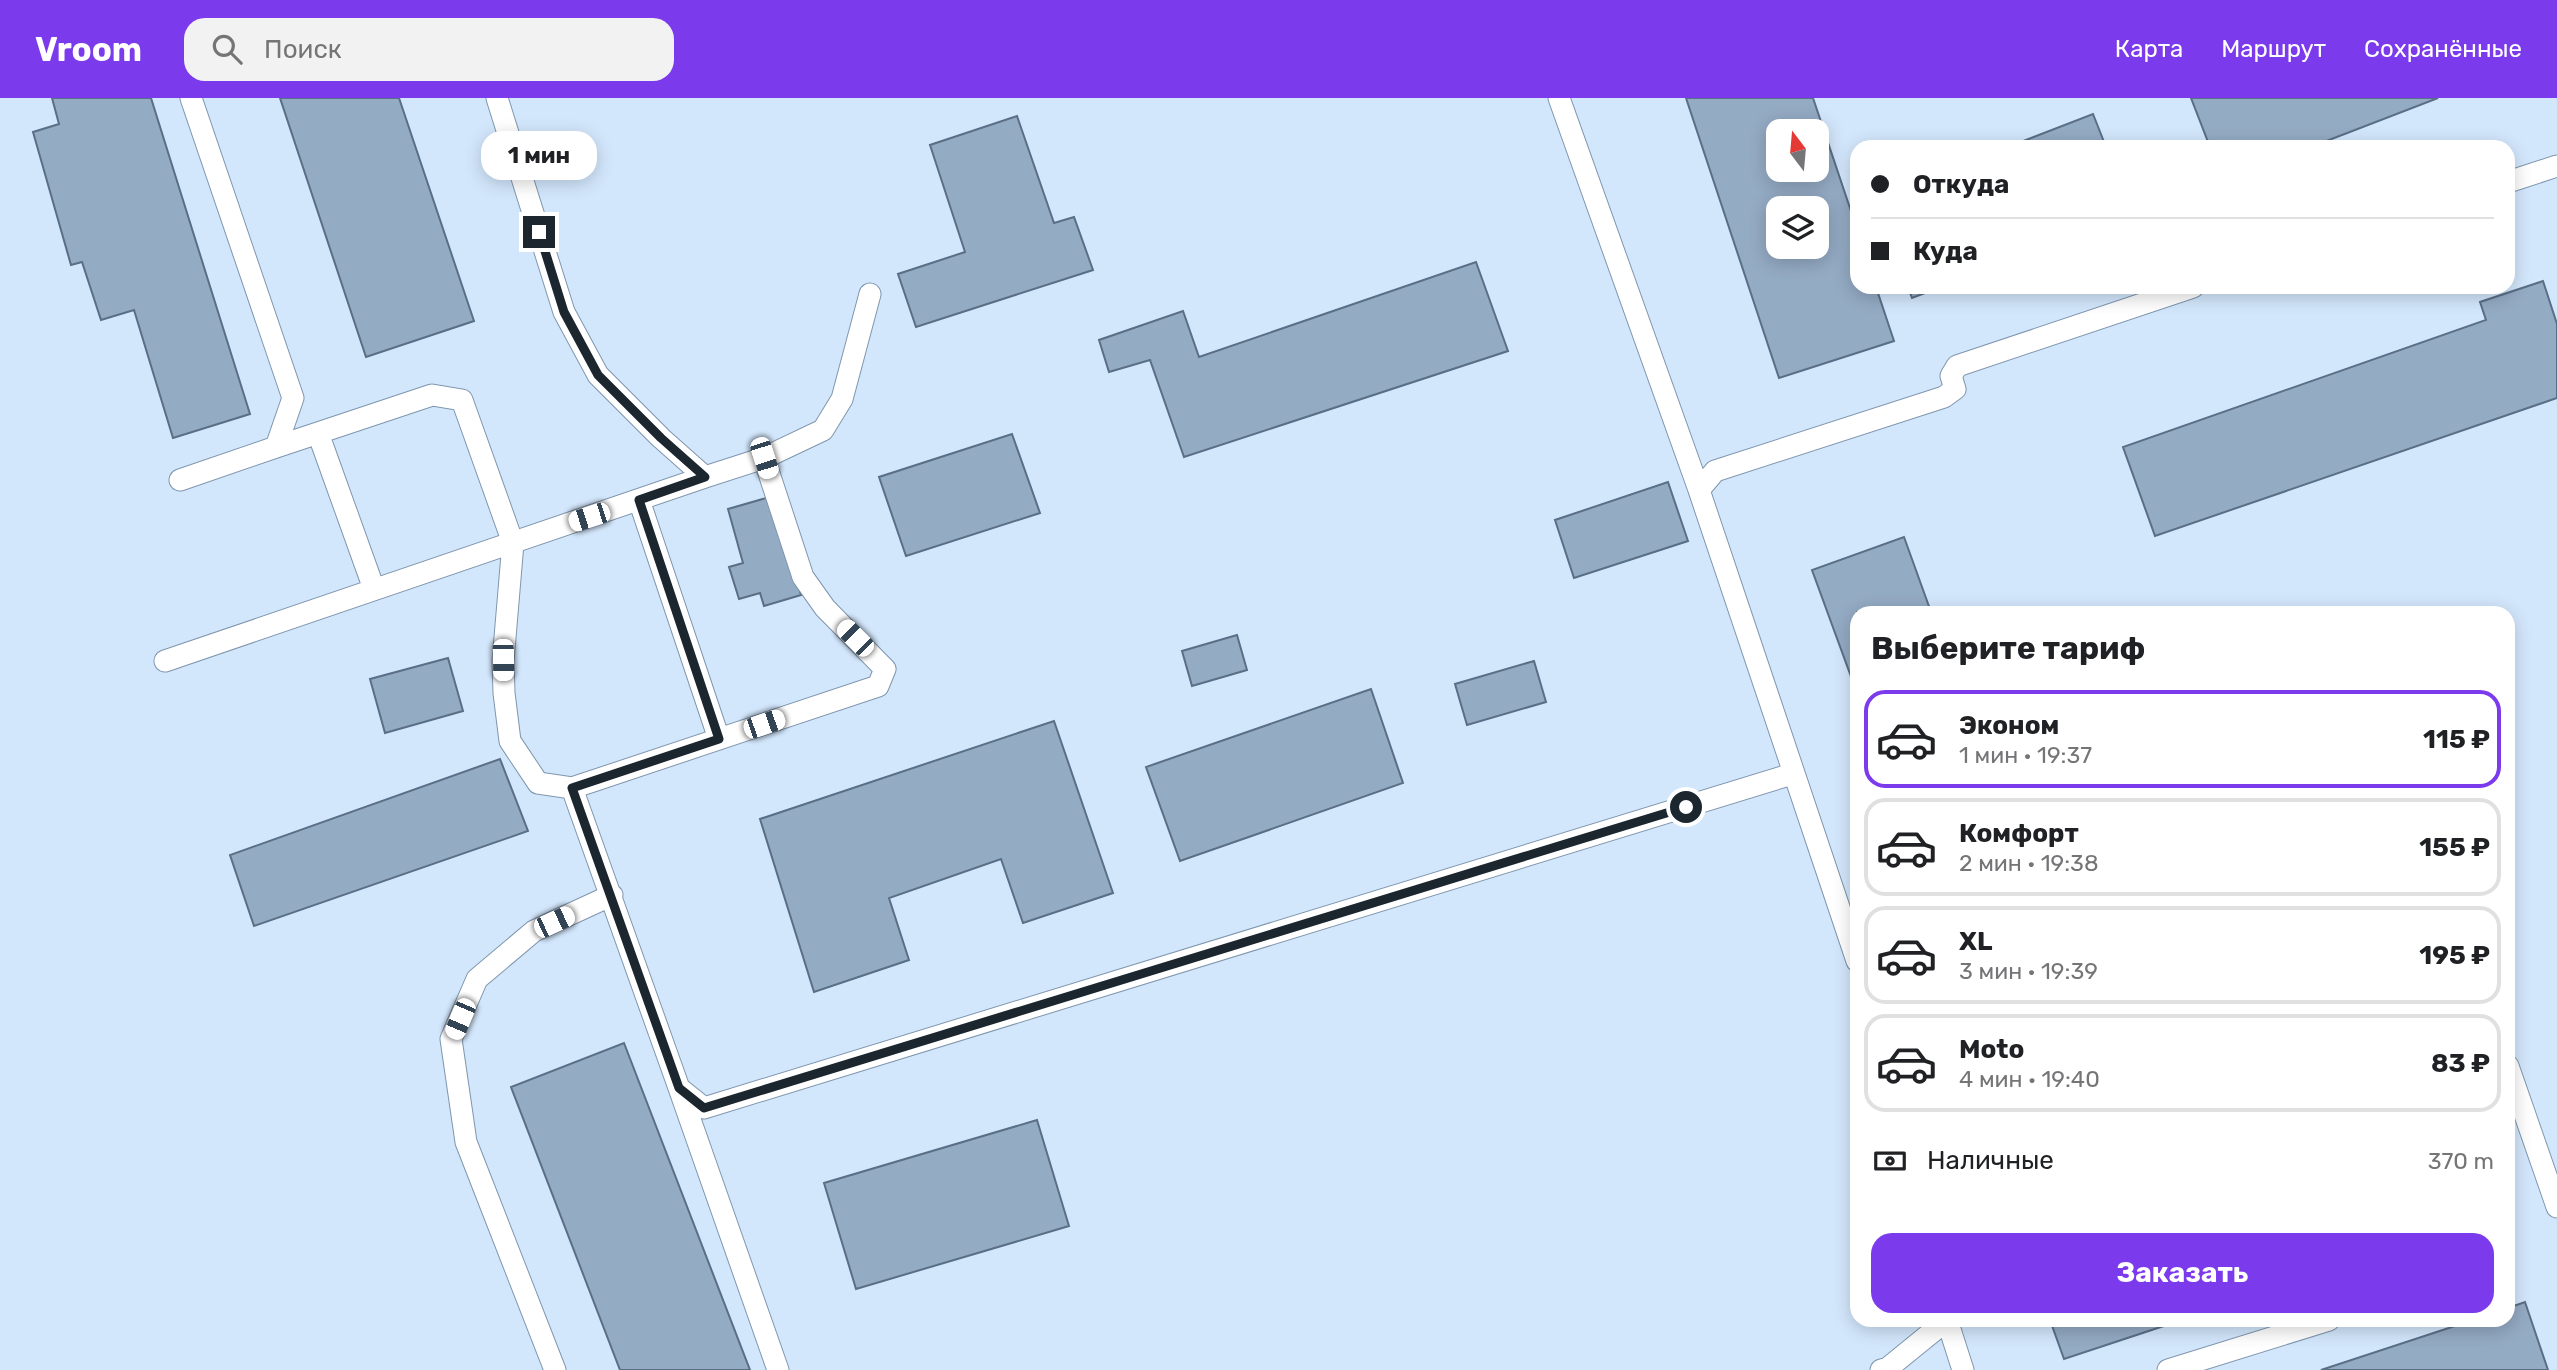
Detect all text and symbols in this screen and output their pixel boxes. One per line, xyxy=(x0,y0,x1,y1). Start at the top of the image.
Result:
search box xyxy=(184,18,674,81)
text: Vroom xyxy=(35,30,142,69)
icon: search xyxy=(208,30,246,68)
text: Поиск xyxy=(264,34,342,65)
text: Карта xyxy=(2115,35,2183,63)
text: Маршрут xyxy=(2221,35,2326,63)
text: Сохранённые xyxy=(2364,35,2522,63)
north arrow xyxy=(1766,119,1829,182)
map controls xyxy=(1766,119,1829,259)
callout: 1 мин xyxy=(481,130,597,180)
text: 1 мин xyxy=(508,141,570,169)
text: Откуда xyxy=(1913,169,2009,200)
button: layers xyxy=(1766,196,1829,259)
route end xyxy=(523,216,555,248)
text: Куда xyxy=(1913,236,1978,267)
car xyxy=(748,435,781,481)
car xyxy=(566,501,613,533)
car xyxy=(833,616,878,660)
text: Выберите тариф xyxy=(1871,629,2145,667)
car xyxy=(493,639,514,681)
car xyxy=(741,707,788,741)
icon: car xyxy=(1875,708,1938,771)
text: Эконом xyxy=(1959,710,2059,741)
text: 115 ₽ xyxy=(2423,724,2490,755)
text: 1 мин · 19:37 xyxy=(1959,741,2092,769)
route start xyxy=(1670,791,1702,823)
icon: car xyxy=(1875,816,1938,879)
text: Комфорт xyxy=(1959,818,2079,849)
text: 155 ₽ xyxy=(2419,832,2490,863)
text: 2 мин · 19:38 xyxy=(1959,849,2099,877)
car xyxy=(531,904,578,940)
icon: car xyxy=(1875,924,1938,987)
text: XL xyxy=(1959,926,1992,957)
text: 195 ₽ xyxy=(2419,940,2490,971)
text: 3 мин · 19:39 xyxy=(1959,957,2098,985)
car xyxy=(443,996,478,1042)
icon: car xyxy=(1875,1032,1938,1095)
text: Moto xyxy=(1959,1034,2024,1065)
text: 83 ₽ xyxy=(2431,1048,2490,1079)
text: 4 мин · 19:40 xyxy=(1959,1065,2100,1093)
icon: cash xyxy=(1871,1142,1909,1180)
text: Наличные xyxy=(1927,1145,2054,1176)
text: 370 m xyxy=(2428,1147,2494,1175)
button: Заказать xyxy=(1871,1233,2494,1313)

